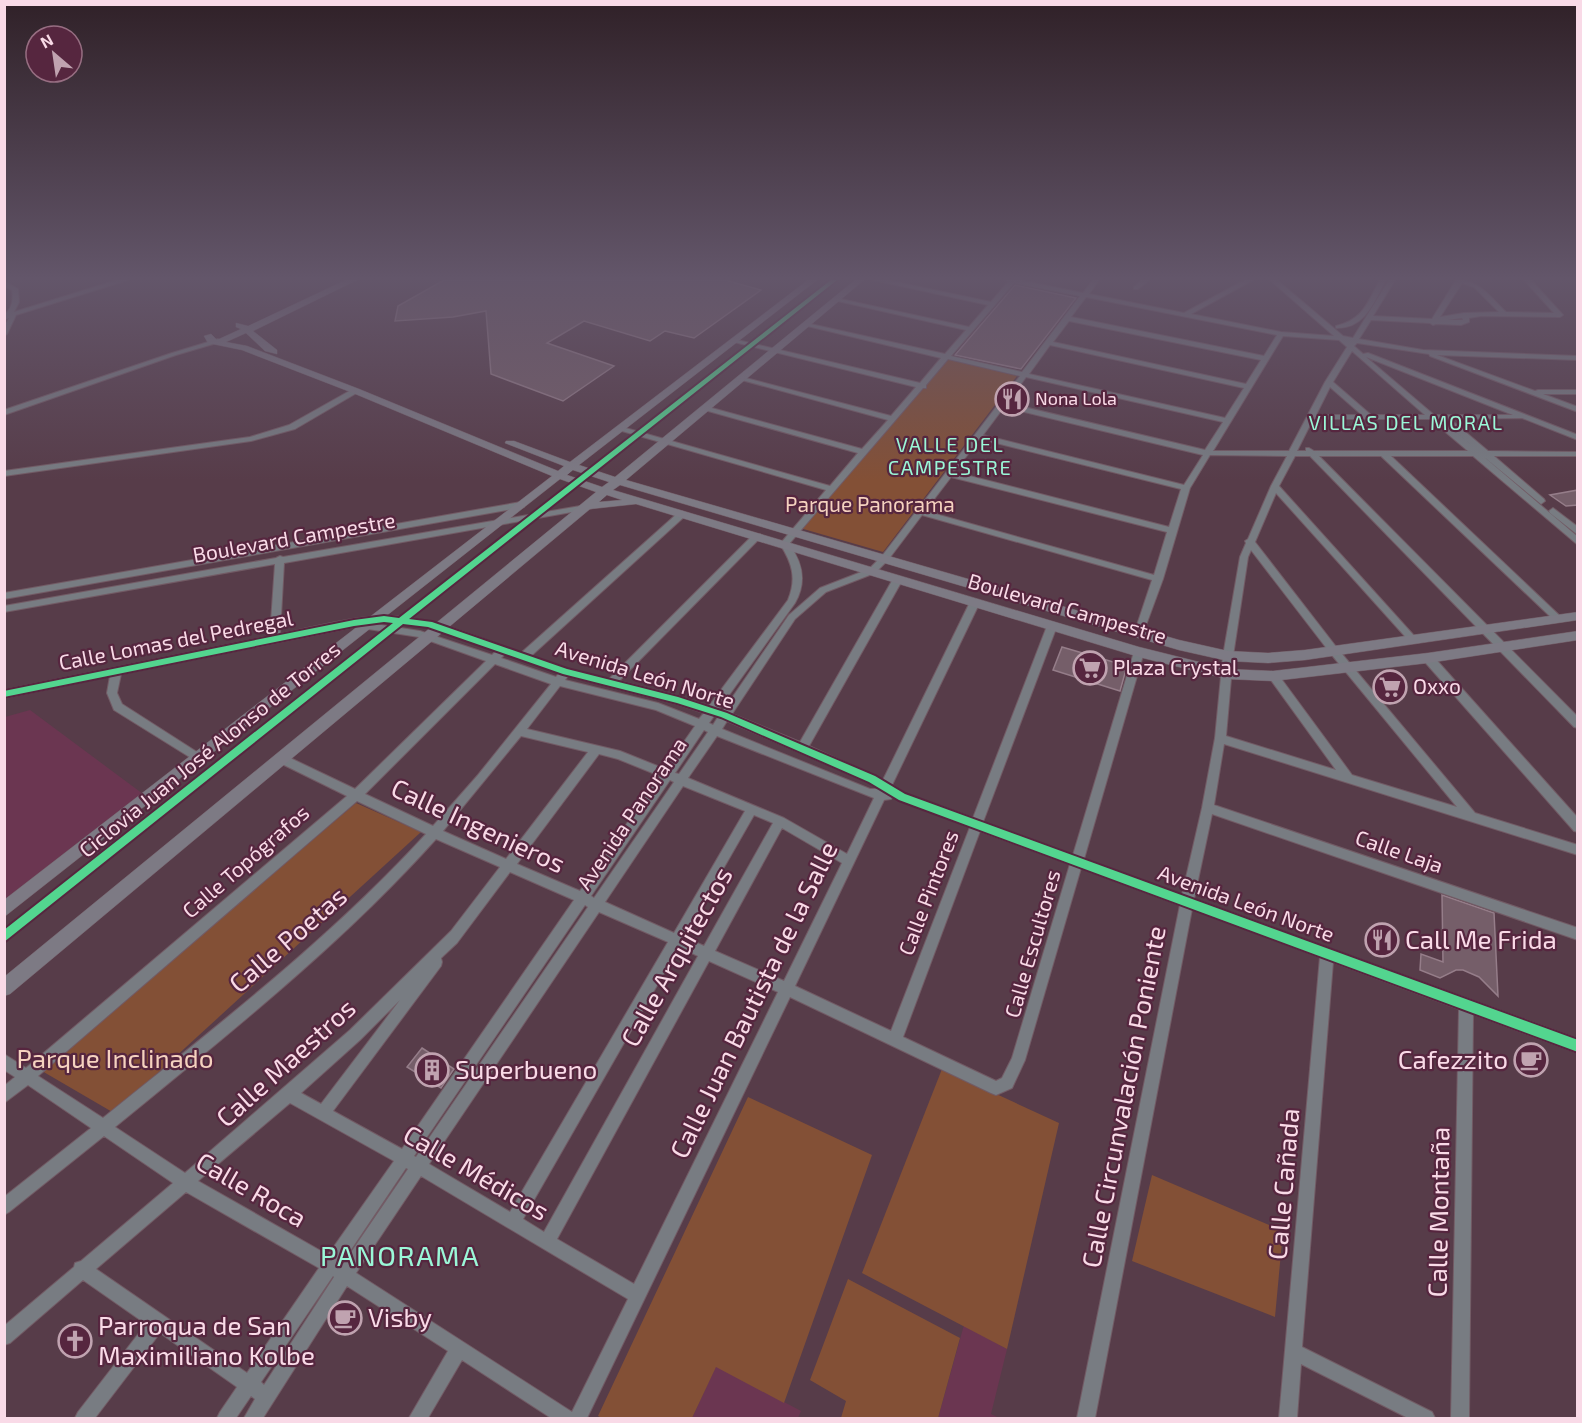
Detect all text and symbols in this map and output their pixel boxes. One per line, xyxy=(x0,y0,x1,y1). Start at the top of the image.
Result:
north arrow xyxy=(24,24,84,84)
text: N xyxy=(37,29,56,52)
restaurant icon: Nona Lola xyxy=(994,381,1030,417)
place label: Nona Lola xyxy=(1035,387,1117,409)
district label: VILLAS DEL MORAL xyxy=(1309,410,1503,434)
district label: VALLE DEL CAMPESTRE xyxy=(888,432,1012,479)
park label: Parque Panorama xyxy=(785,491,955,516)
street label: Boulevard Campestre xyxy=(190,506,397,567)
street label: Boulevard Campestre xyxy=(965,567,1170,648)
street label: Calle Lomas del Pedregal xyxy=(57,604,296,675)
street label: Avenida León Norte xyxy=(553,634,738,713)
street label: Ciclovia Juan José Alonso de Torres xyxy=(74,636,345,862)
supermarket icon: Plaza Crystal xyxy=(1072,650,1108,686)
place label: Plaza Crystal xyxy=(1113,654,1239,679)
supermarket icon: Oxxo xyxy=(1372,669,1408,705)
place label: Oxxo xyxy=(1413,673,1461,698)
street label: Avenida Panorama xyxy=(571,732,691,894)
street label: Calle Ingenieros xyxy=(387,771,570,878)
street label: Calle Topógrafos xyxy=(177,799,313,923)
street label: Calle Laja xyxy=(1352,824,1447,878)
street label: Calle Pintores xyxy=(892,826,963,958)
street label: Calle Juan Bautista de la Salle xyxy=(662,836,843,1163)
street label: Avenida León Norte xyxy=(1155,859,1338,946)
street label: Calle Arquitectos xyxy=(614,861,738,1051)
street label: Calle Escultores xyxy=(998,867,1065,1020)
street label: Calle Poetas xyxy=(222,879,352,998)
restaurant icon: Call Me Frida xyxy=(1364,922,1400,958)
street label: Calle Circunvalación Poniente xyxy=(1074,923,1171,1270)
place label: Call Me Frida xyxy=(1405,923,1557,954)
street label: Calle Maestros xyxy=(209,991,361,1132)
park label: Parque Inclinado xyxy=(17,1042,213,1073)
cafe icon: Cafezzito xyxy=(1513,1042,1549,1078)
place label: Cafezzito xyxy=(1398,1043,1508,1074)
building icon: Superbueno xyxy=(414,1052,450,1088)
place label: Superbueno xyxy=(455,1053,597,1084)
street label: Calle Cañada xyxy=(1260,1107,1305,1261)
street label: Calle Médicos xyxy=(398,1118,555,1226)
street label: Calle Montaña xyxy=(1421,1126,1454,1298)
street label: Calle Roca xyxy=(191,1145,312,1233)
district label: PANORAMA xyxy=(320,1238,480,1272)
cafe icon: Visby xyxy=(327,1300,363,1336)
place label: Visby xyxy=(368,1301,432,1332)
place label: Parroqua de San Maximiliano Kolbe xyxy=(98,1309,315,1370)
church icon: Parroqua de San Maximiliano Kolbe xyxy=(57,1323,93,1359)

